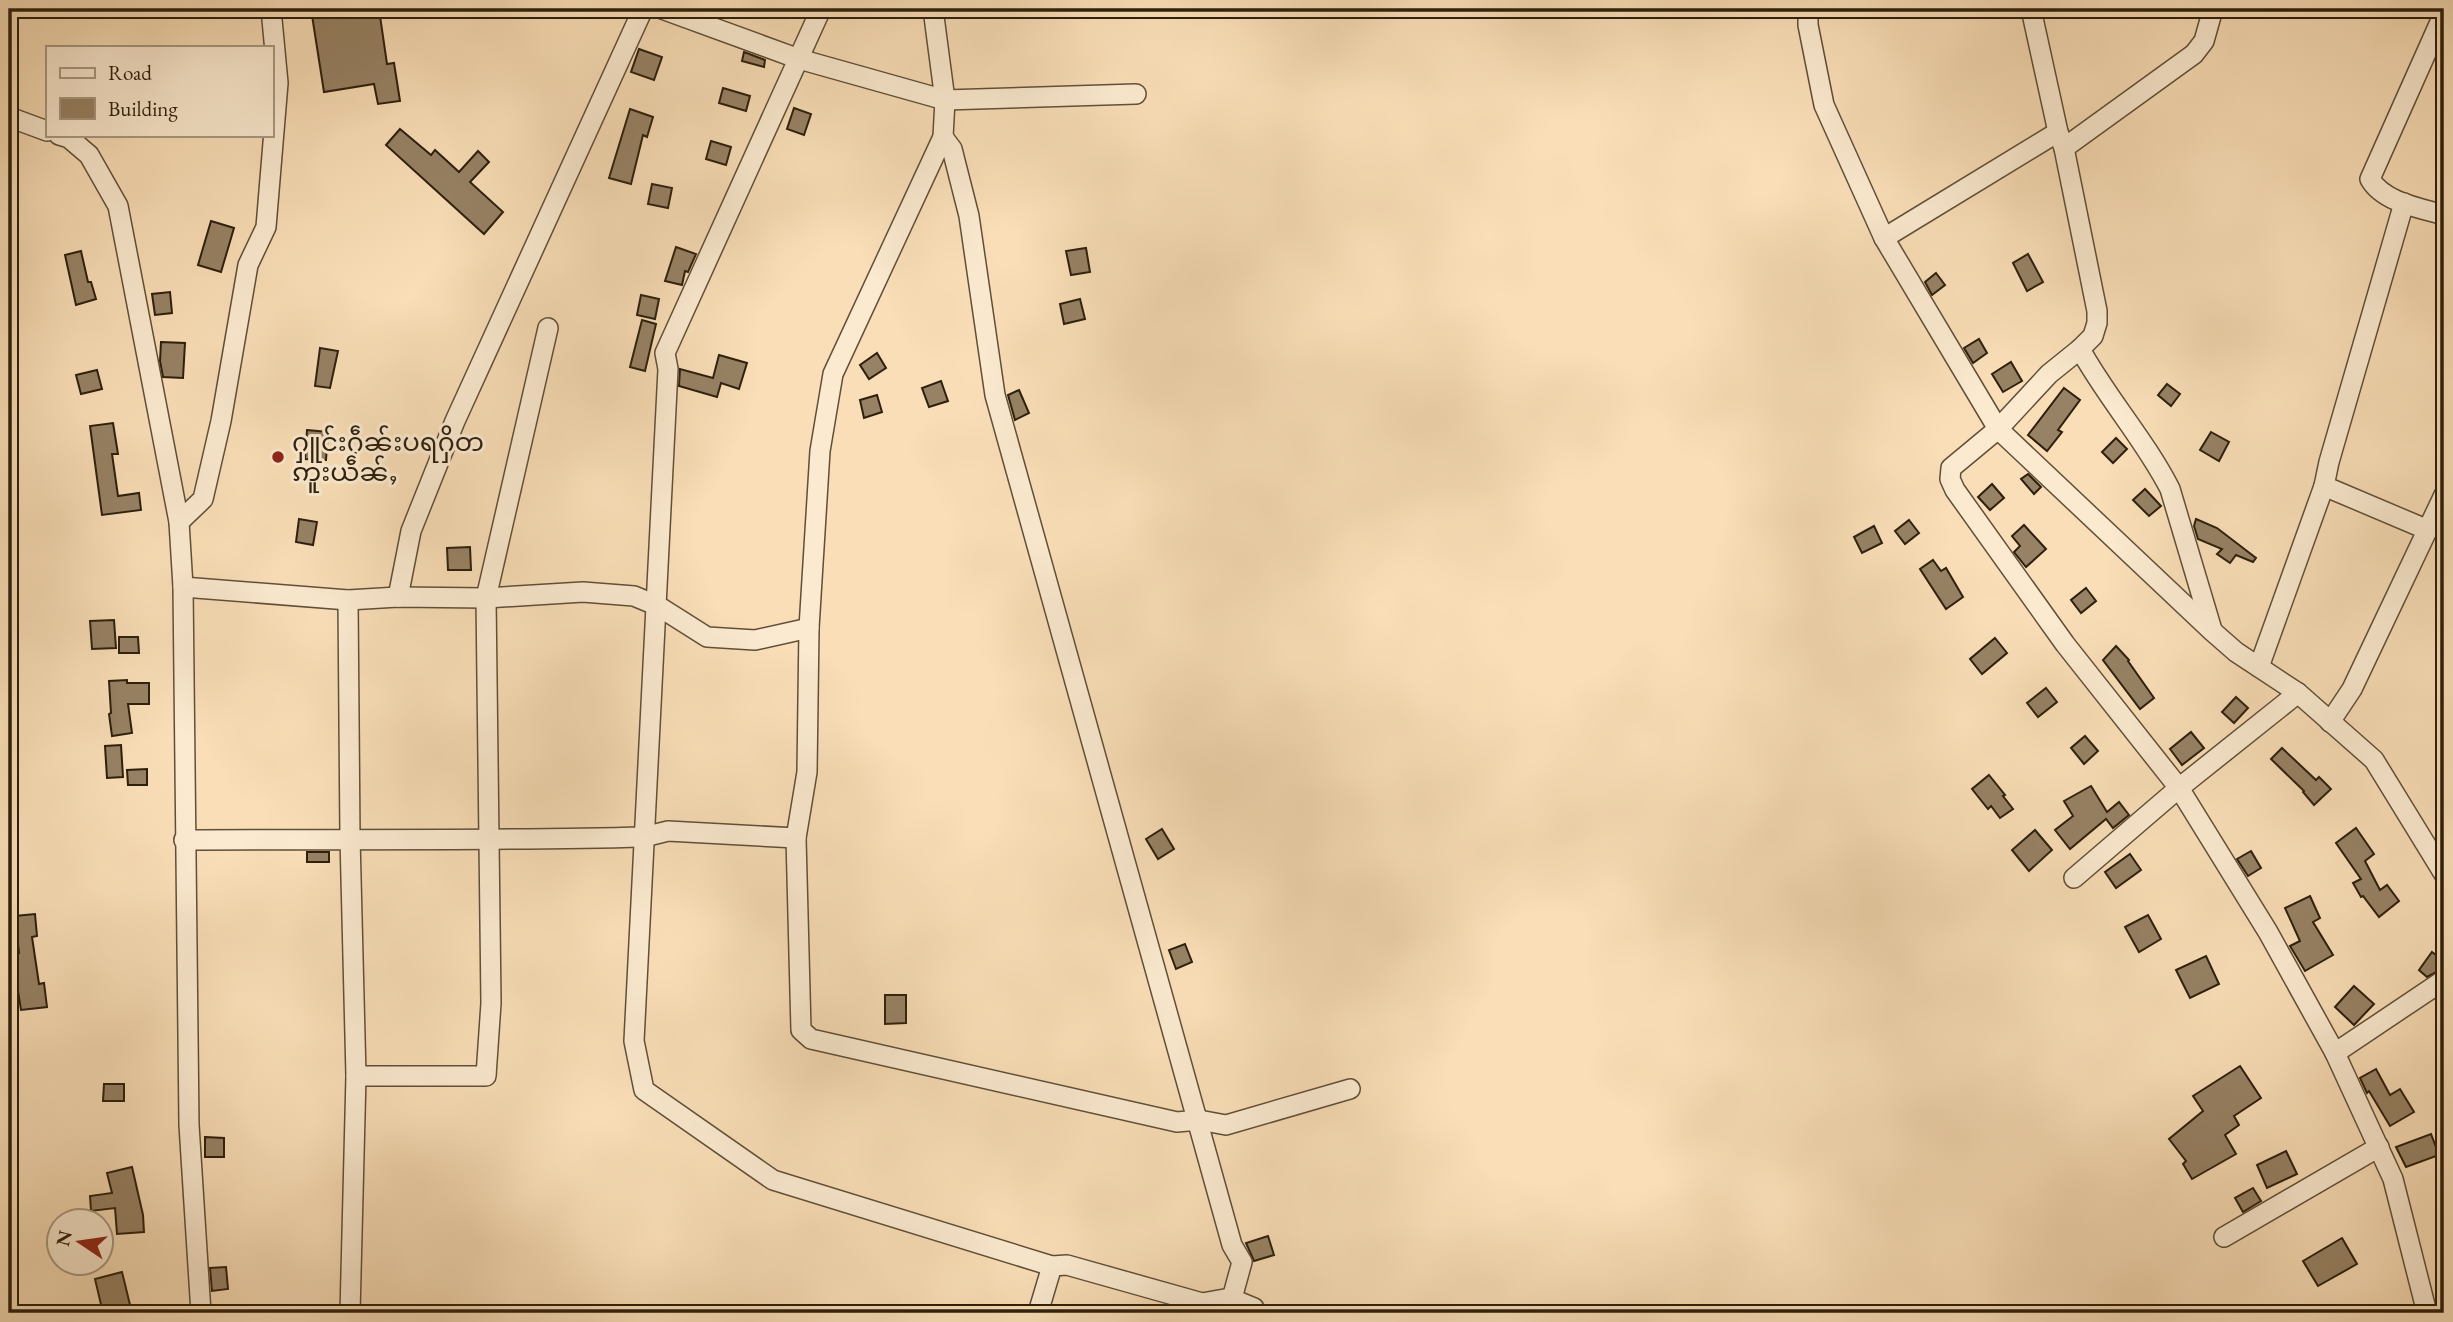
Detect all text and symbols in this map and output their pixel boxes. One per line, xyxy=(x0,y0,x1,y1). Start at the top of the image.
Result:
legend xyxy=(46,46,273,136)
text: Road xyxy=(108,59,152,86)
text: Building xyxy=(108,95,178,122)
place label: ႁူင်းႁဵၼ်းပရႁိတ ဢူးယဵၼ်ႇ xyxy=(292,425,484,493)
marker: ႁူင်းႁဵၼ်းပရႁိတ ဢူးယဵၼ်ႇ xyxy=(270,449,286,465)
north arrow xyxy=(46,1206,116,1276)
text: N xyxy=(50,1227,78,1249)

